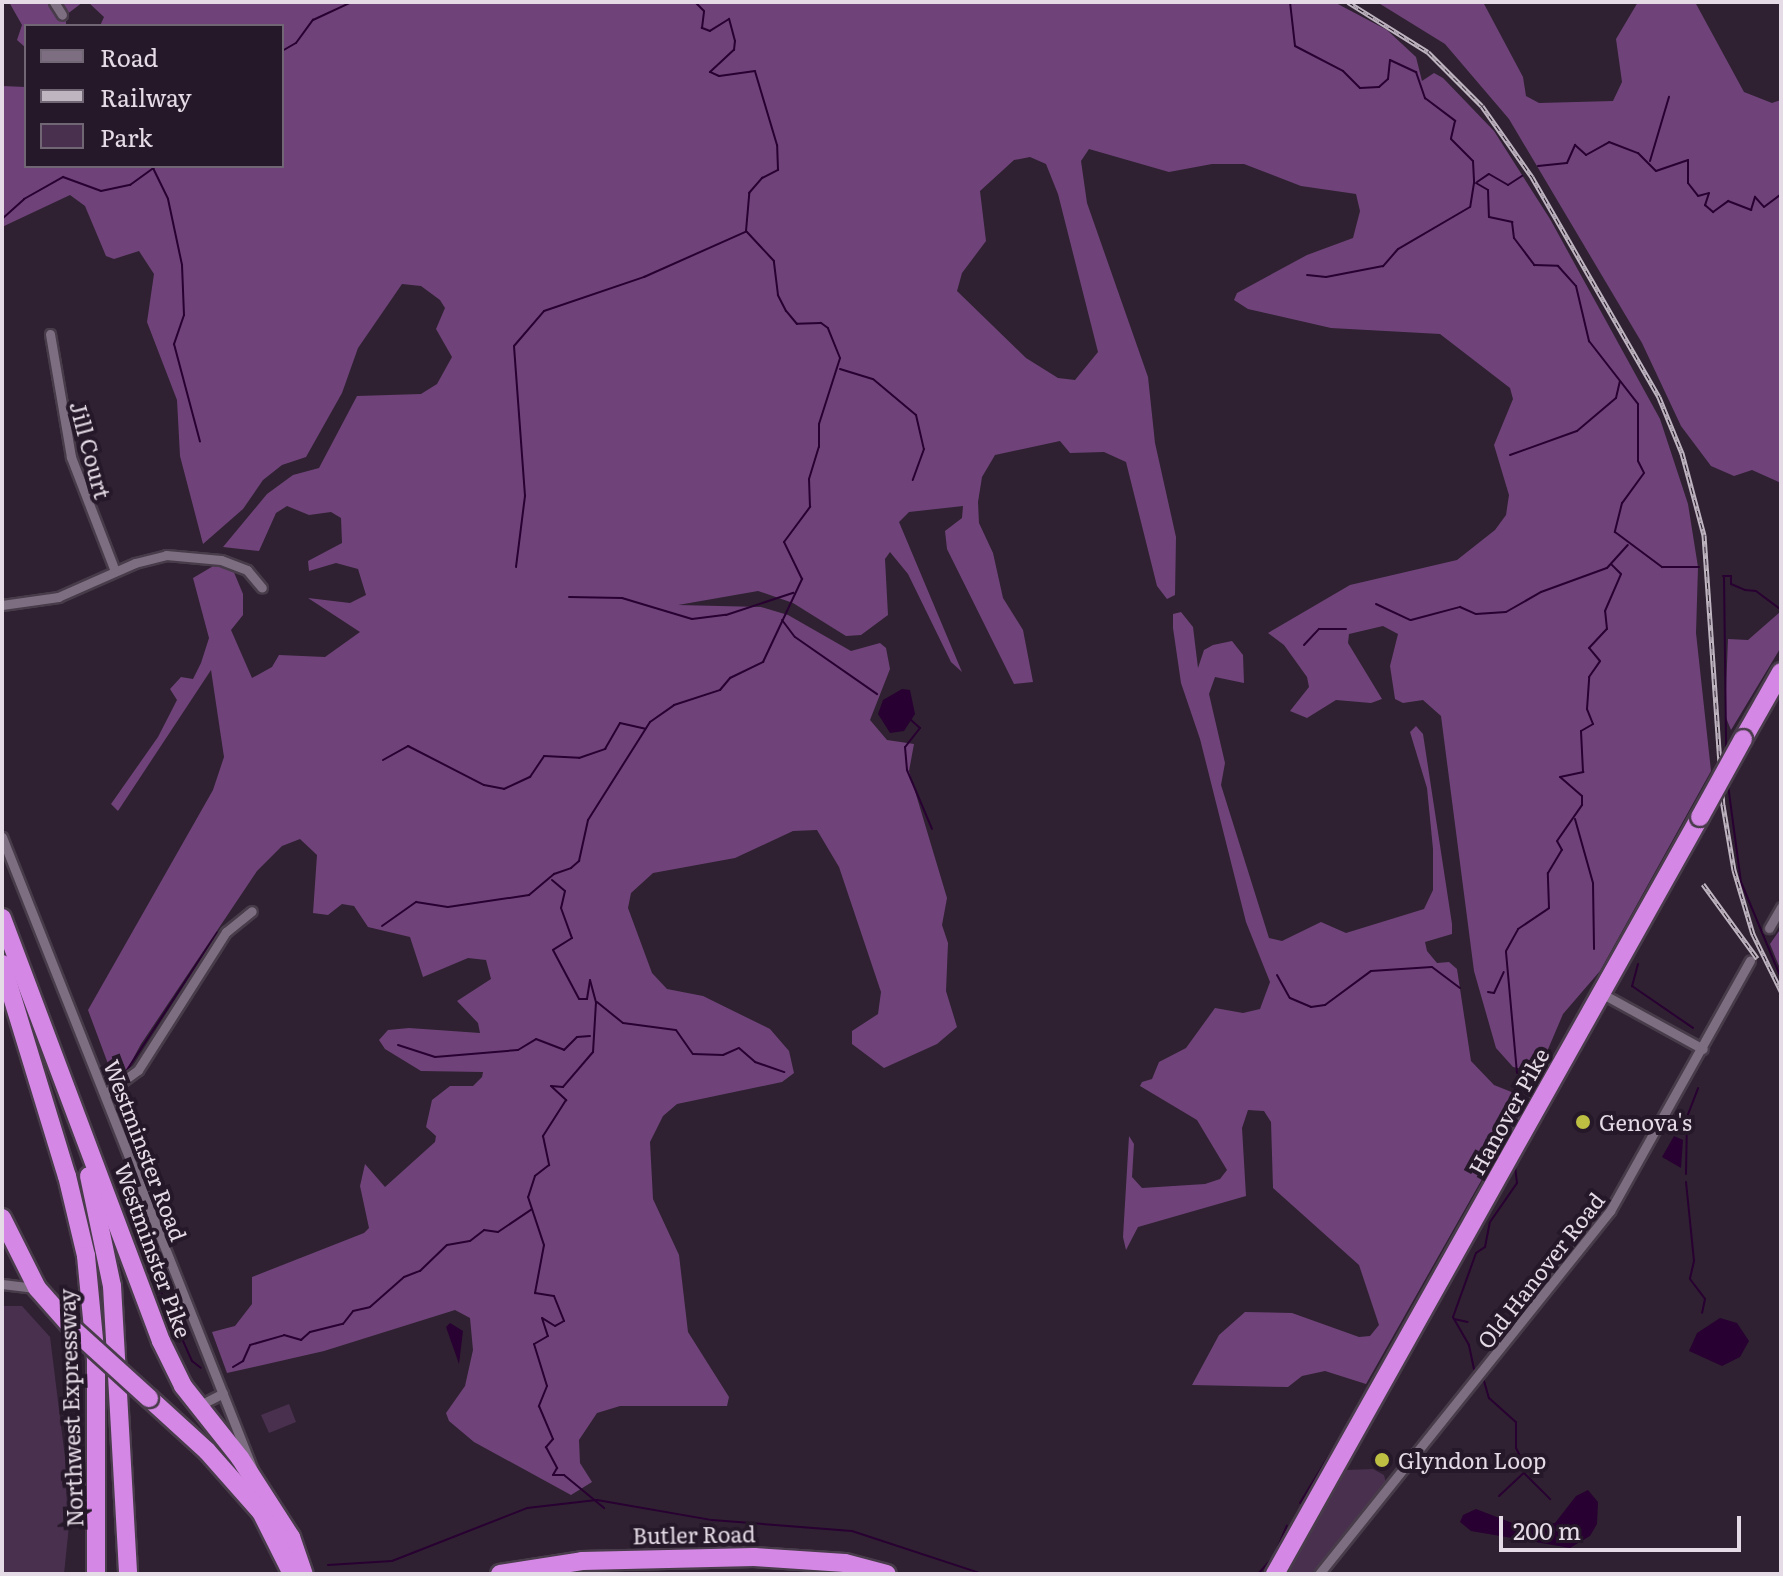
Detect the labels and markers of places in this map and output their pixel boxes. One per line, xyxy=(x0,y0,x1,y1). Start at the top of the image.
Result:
place label: Genova's xyxy=(1599,1109,1692,1135)
marker: Genova's xyxy=(1574,1113,1592,1131)
place label: Glyndon Loop xyxy=(1398,1447,1546,1473)
marker: Glyndon Loop xyxy=(1373,1451,1391,1469)

